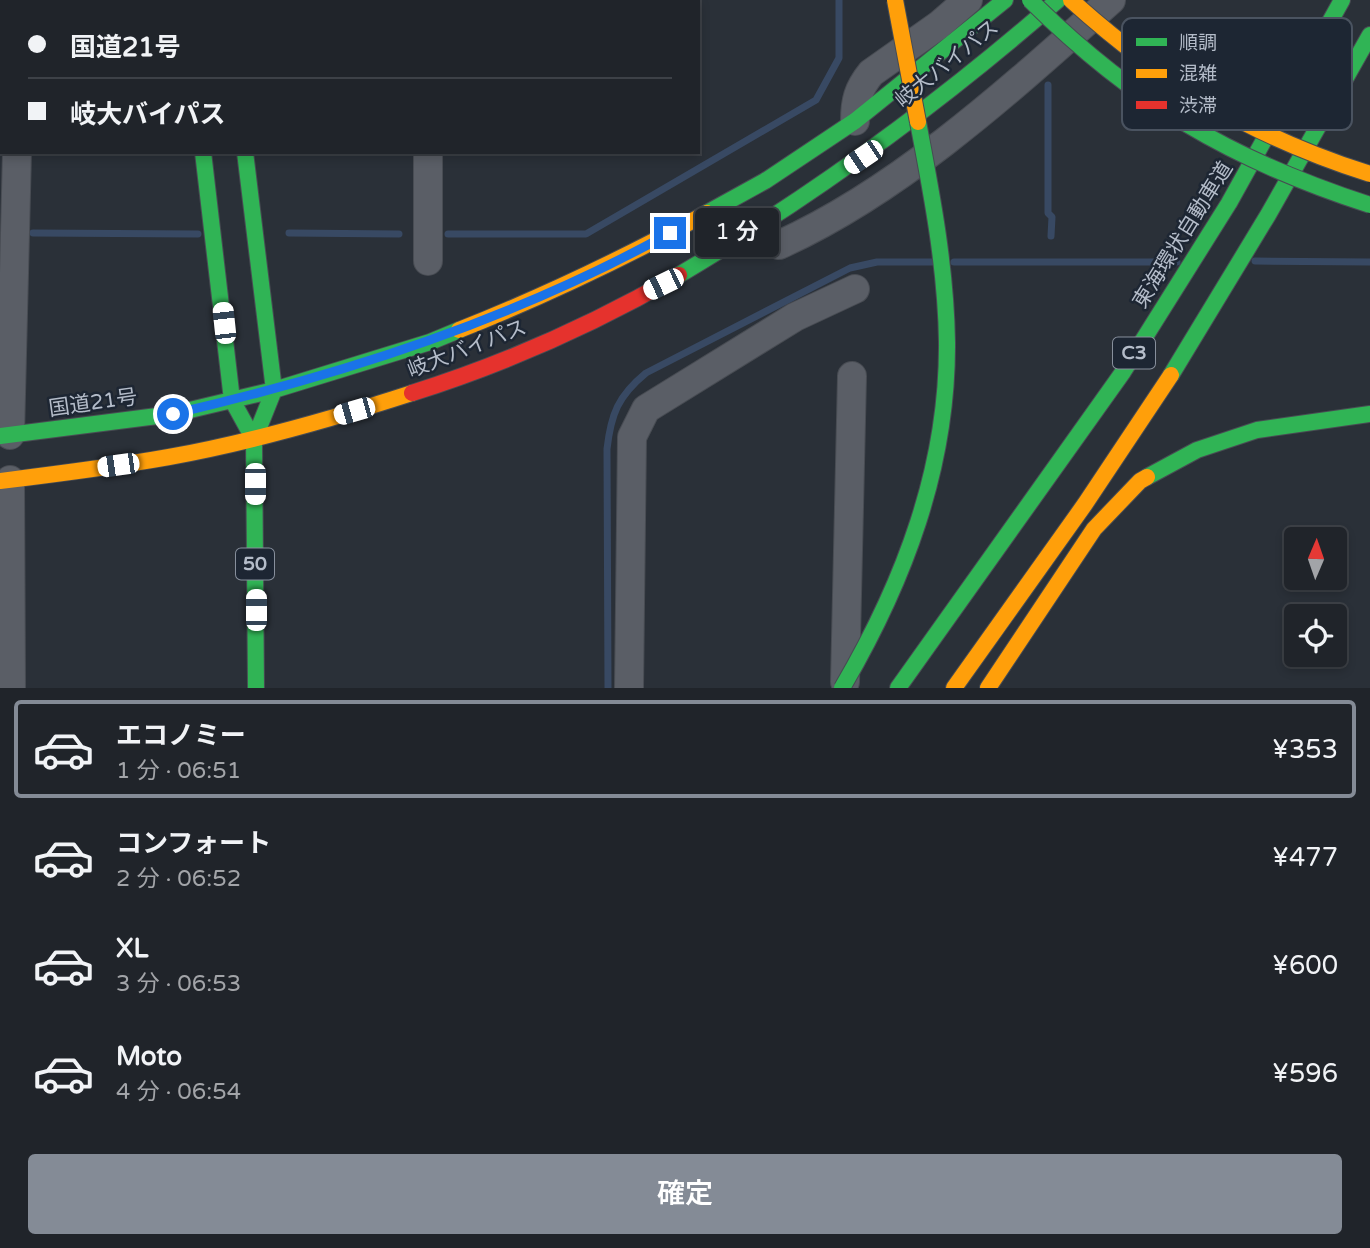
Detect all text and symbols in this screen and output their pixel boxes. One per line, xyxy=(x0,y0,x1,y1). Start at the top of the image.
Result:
street label: 岐大バイパス xyxy=(890,15,1004,113)
legend xyxy=(1122,18,1352,130)
text: 国道21号 xyxy=(70,32,181,63)
text: 順調 xyxy=(1179,32,1217,54)
text: 混雑 xyxy=(1179,63,1217,85)
text: 渋滞 xyxy=(1179,95,1217,117)
text: 岐大バイパス xyxy=(70,99,225,130)
car xyxy=(840,137,887,177)
street label: 東海環状自動車道 xyxy=(1128,157,1238,313)
callout: 1 分 xyxy=(694,208,778,258)
route end xyxy=(654,217,686,249)
text: 1 分 xyxy=(715,218,759,246)
car xyxy=(640,265,687,303)
car xyxy=(212,301,237,345)
street label: 岐大バイパス xyxy=(404,315,530,383)
road number: C3 xyxy=(1113,338,1155,368)
street label: 国道21号 xyxy=(47,384,139,422)
car xyxy=(331,395,378,427)
route start xyxy=(157,398,189,430)
car xyxy=(96,452,141,478)
car xyxy=(245,463,266,505)
north arrow xyxy=(1284,527,1348,590)
map controls xyxy=(1284,527,1347,667)
road number: 50 xyxy=(236,548,274,580)
car xyxy=(246,589,267,631)
button: locate xyxy=(1284,604,1347,667)
icon: car xyxy=(32,718,95,781)
text: エコノミー xyxy=(116,720,246,751)
text: ¥353 xyxy=(1272,734,1338,765)
text: 1 分 · 06:51 xyxy=(116,757,241,785)
icon: car xyxy=(32,826,95,889)
text: コンフォート xyxy=(116,828,271,859)
text: ¥477 xyxy=(1272,842,1338,873)
text: 2 分 · 06:52 xyxy=(116,865,241,893)
text: XL xyxy=(116,933,148,964)
icon: car xyxy=(32,934,95,997)
text: ¥600 xyxy=(1272,950,1338,981)
text: 3 分 · 06:53 xyxy=(116,970,241,998)
text: Moto xyxy=(116,1041,182,1072)
icon: car xyxy=(32,1042,95,1105)
text: ¥596 xyxy=(1272,1058,1338,1089)
text: 4 分 · 06:54 xyxy=(116,1078,241,1106)
button: 確定 xyxy=(28,1154,1342,1234)

